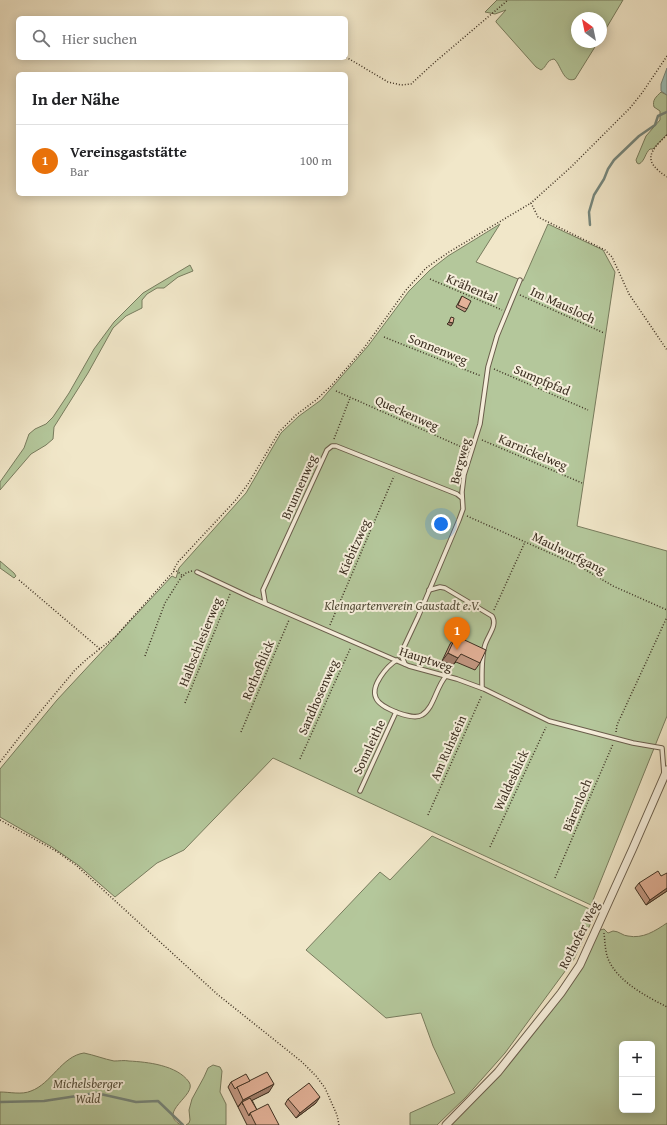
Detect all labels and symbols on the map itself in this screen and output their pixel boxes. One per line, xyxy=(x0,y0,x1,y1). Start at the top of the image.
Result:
north arrow xyxy=(571,12,607,48)
street label: Krähental xyxy=(443,269,501,307)
street label: Im Mausloch xyxy=(527,282,599,329)
street label: Sonnenweg xyxy=(405,328,471,370)
street label: Sumpfpfad xyxy=(511,360,573,400)
street label: Queckenweg xyxy=(372,391,442,436)
street label: Karnickelweg xyxy=(496,429,571,475)
street label: Bergweg xyxy=(445,435,475,486)
street label: Brunnenweg xyxy=(276,451,322,523)
your location xyxy=(431,514,451,534)
street label: Kiebitzweg xyxy=(333,515,375,578)
street label: Maulwurfgang xyxy=(529,527,609,579)
street label: Halbschlesierweg xyxy=(173,594,227,689)
park label: Kleingartenverein Gaustadt e.V. xyxy=(323,596,480,615)
pin: 1 xyxy=(444,617,470,650)
street label: Rothofblick xyxy=(237,637,279,703)
street label: Hauptweg xyxy=(397,641,456,677)
street label: Sandhosenweg xyxy=(293,656,343,738)
street label: Am Ruhstein xyxy=(425,712,471,784)
street label: Sonnleithe xyxy=(348,716,390,778)
street label: Waldesblick xyxy=(489,746,533,813)
street label: Bärenloch xyxy=(557,775,597,834)
street label: Rothofer Weg xyxy=(554,897,605,972)
park label: Michelsberger Wald xyxy=(53,1074,124,1108)

